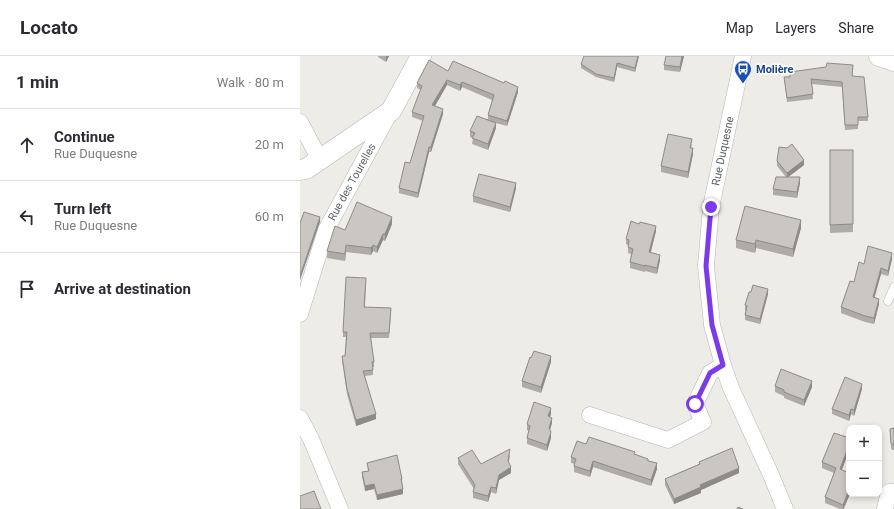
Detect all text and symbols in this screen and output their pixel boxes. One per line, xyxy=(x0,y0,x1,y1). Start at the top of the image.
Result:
text: Locato xyxy=(20,16,78,39)
text: Map xyxy=(726,20,753,36)
text: Layers xyxy=(775,20,816,36)
text: Share xyxy=(838,20,874,36)
bus stop icon: Molière xyxy=(733,59,753,84)
place label: Molière xyxy=(756,63,794,76)
text: 1 min xyxy=(16,72,59,92)
text: Walk · 80 m xyxy=(217,75,284,90)
street label: Rue Duquesne xyxy=(709,115,737,187)
text: Continue xyxy=(54,128,115,146)
icon: ahead xyxy=(16,134,38,156)
text: 20 m xyxy=(255,137,284,152)
street label: Rue des Tourelles xyxy=(325,141,379,223)
text: Rue Duquesne xyxy=(54,146,137,161)
route end xyxy=(702,198,720,216)
text: Turn left xyxy=(54,200,111,218)
icon: left xyxy=(16,206,38,228)
text: 60 m xyxy=(255,209,284,224)
text: Rue Duquesne xyxy=(54,218,137,233)
icon: arrive xyxy=(16,278,38,300)
text: Arrive at destination xyxy=(54,280,191,298)
route start xyxy=(686,395,704,413)
map controls xyxy=(846,425,882,497)
button: + xyxy=(846,425,882,461)
button: − xyxy=(846,461,882,497)

